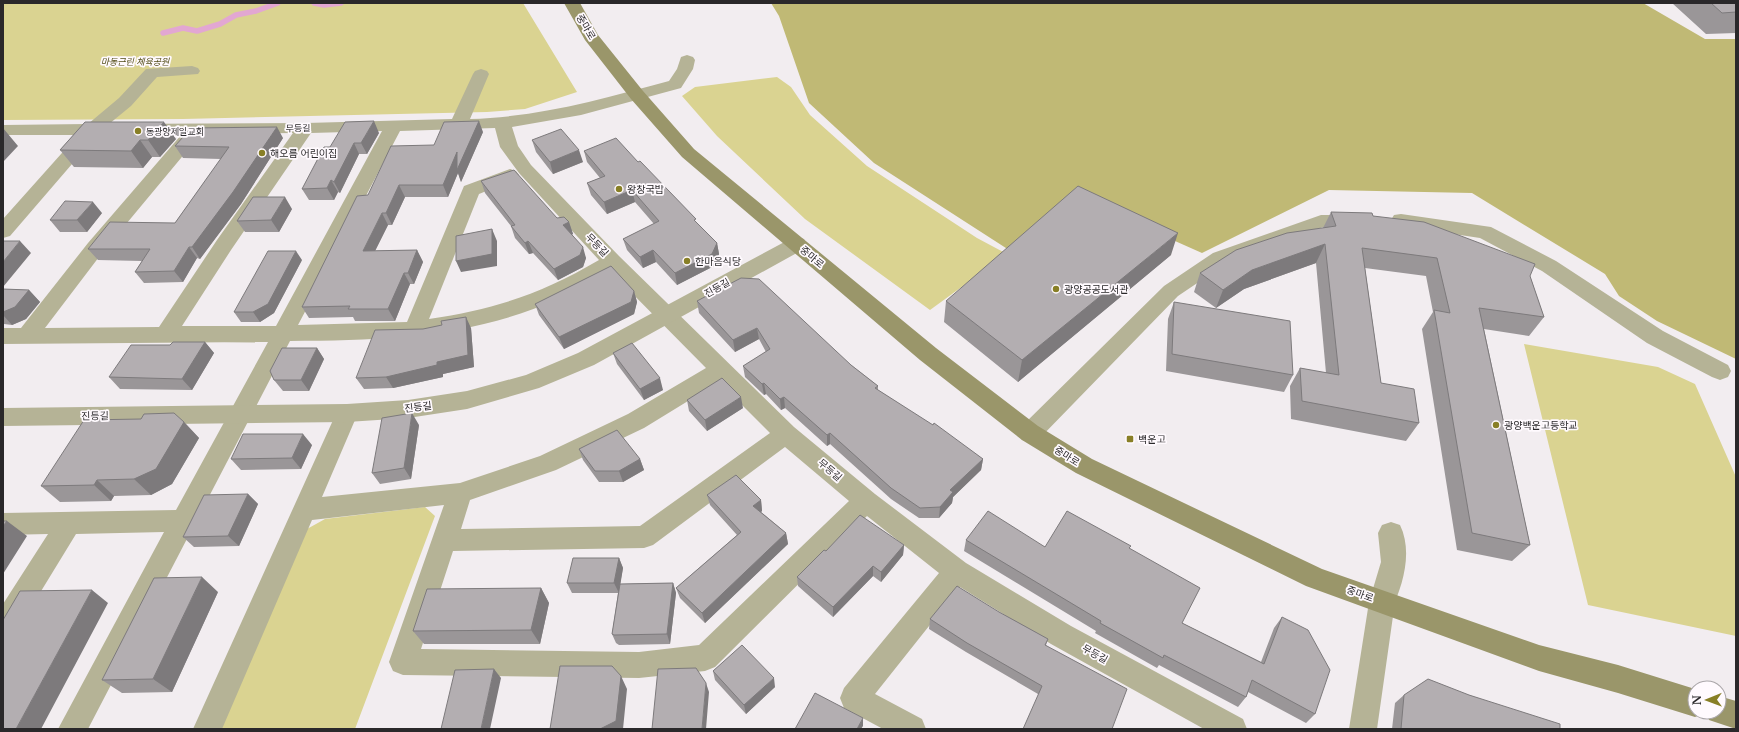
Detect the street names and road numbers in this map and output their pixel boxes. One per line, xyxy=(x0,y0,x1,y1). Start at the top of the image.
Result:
street label: 중마로 xyxy=(573,12,599,42)
street label: 무등길 xyxy=(285,122,311,134)
street label: 무등길 xyxy=(583,231,611,259)
street label: 중마로 xyxy=(797,243,827,271)
street label: 진등길 xyxy=(702,276,732,300)
street label: 진등길 xyxy=(404,399,432,415)
street label: 진등길 xyxy=(81,409,109,423)
street label: 중마로 xyxy=(1052,443,1082,469)
street label: 무등길 xyxy=(815,456,845,484)
street label: 중마로 xyxy=(1345,583,1375,605)
street label: 무등길 xyxy=(1080,642,1110,666)

